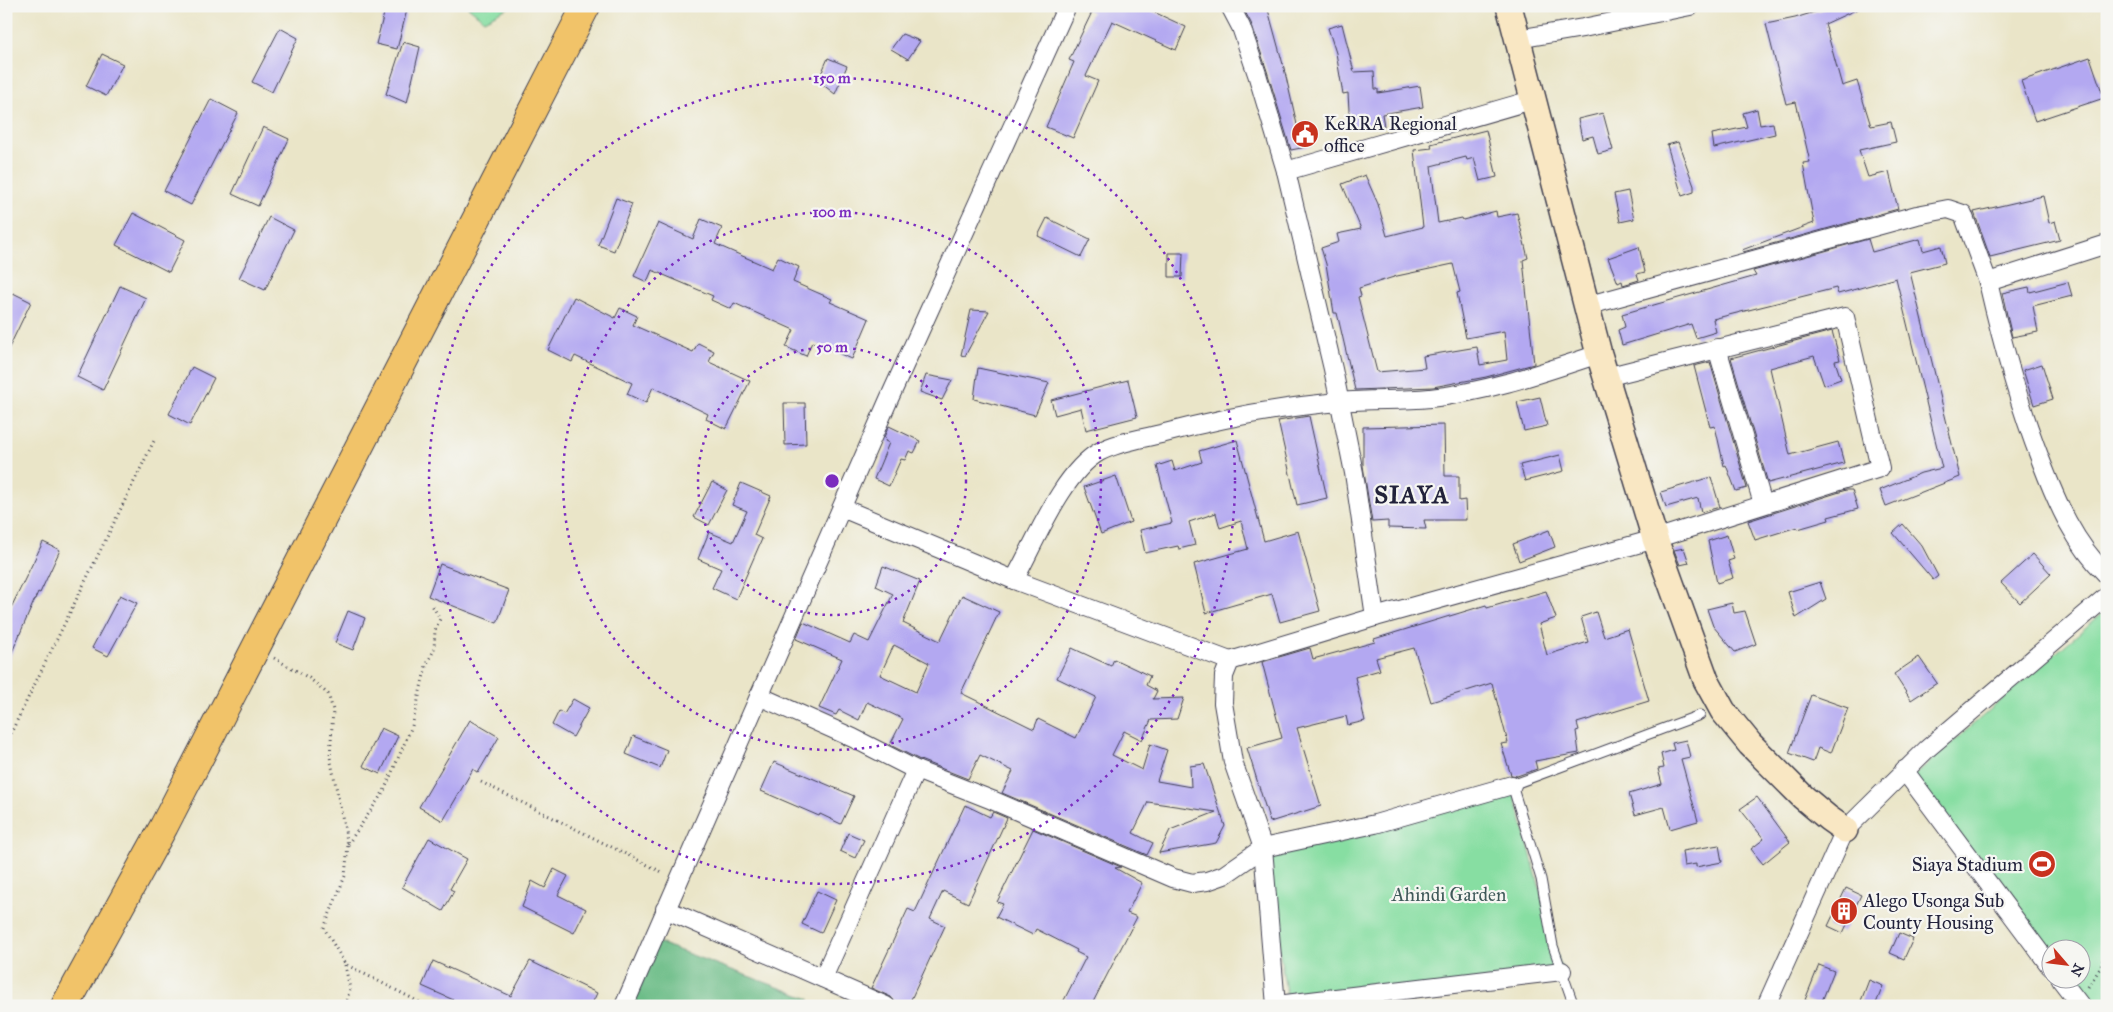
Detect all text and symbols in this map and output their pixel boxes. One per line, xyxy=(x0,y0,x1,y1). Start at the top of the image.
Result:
text: 150 m xyxy=(813,69,851,87)
place label: KeRRA Regional office xyxy=(1324,112,1458,157)
public building icon: KeRRA Regional office xyxy=(1290,119,1320,149)
text: 100 m xyxy=(812,203,852,221)
text: 50 m xyxy=(816,338,848,356)
centre of rings xyxy=(823,472,841,490)
district label: SIAYA xyxy=(1374,480,1450,510)
sports icon: Siaya Stadium xyxy=(2027,849,2057,879)
place label: Siaya Stadium xyxy=(1912,853,2023,876)
park label: Ahindi Garden xyxy=(1391,883,1506,906)
place label: Alego Usonga Sub County Housing xyxy=(1862,889,2004,935)
building icon: Alego Usonga Sub County Housing xyxy=(1829,896,1859,926)
north arrow xyxy=(2040,940,2090,990)
text: N xyxy=(2067,961,2087,979)

